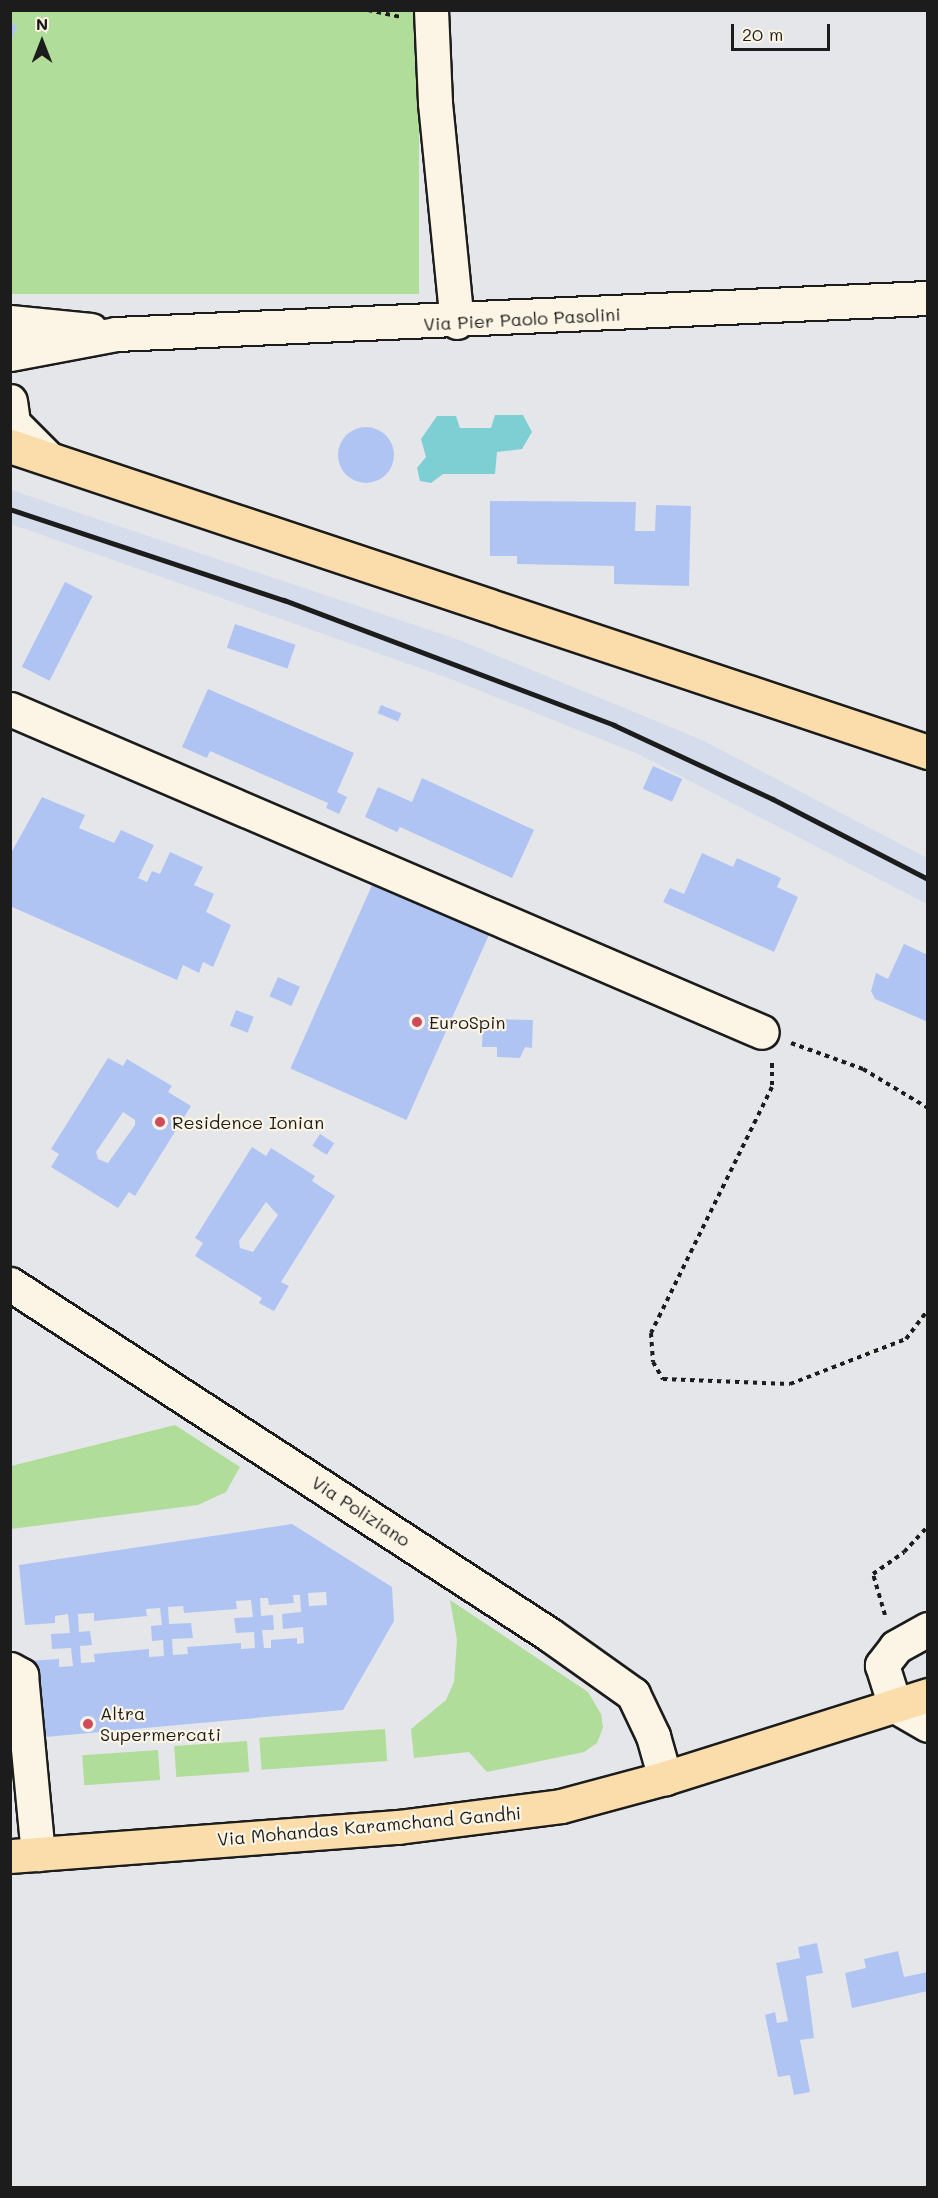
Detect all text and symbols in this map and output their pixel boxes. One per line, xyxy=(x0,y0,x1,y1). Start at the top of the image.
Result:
north arrow xyxy=(12,12,72,72)
scale bar xyxy=(734,12,833,50)
text: N xyxy=(36,13,48,34)
text: 20 m xyxy=(742,22,783,46)
street label: Via Pier Paolo Pasolini xyxy=(423,303,621,335)
place label: EuroSpin xyxy=(429,1011,506,1033)
marker: EuroSpin xyxy=(410,1015,424,1029)
place label: Residence Ionian xyxy=(172,1111,324,1133)
marker: Residence Ionian xyxy=(153,1115,167,1129)
street label: Via Poliziano xyxy=(308,1471,414,1551)
place label: Altra Supermercati xyxy=(100,1703,221,1746)
marker: Altra Supermercati xyxy=(81,1717,95,1731)
street label: Via Mohandas Karamchand Gandhi xyxy=(216,1802,522,1850)

